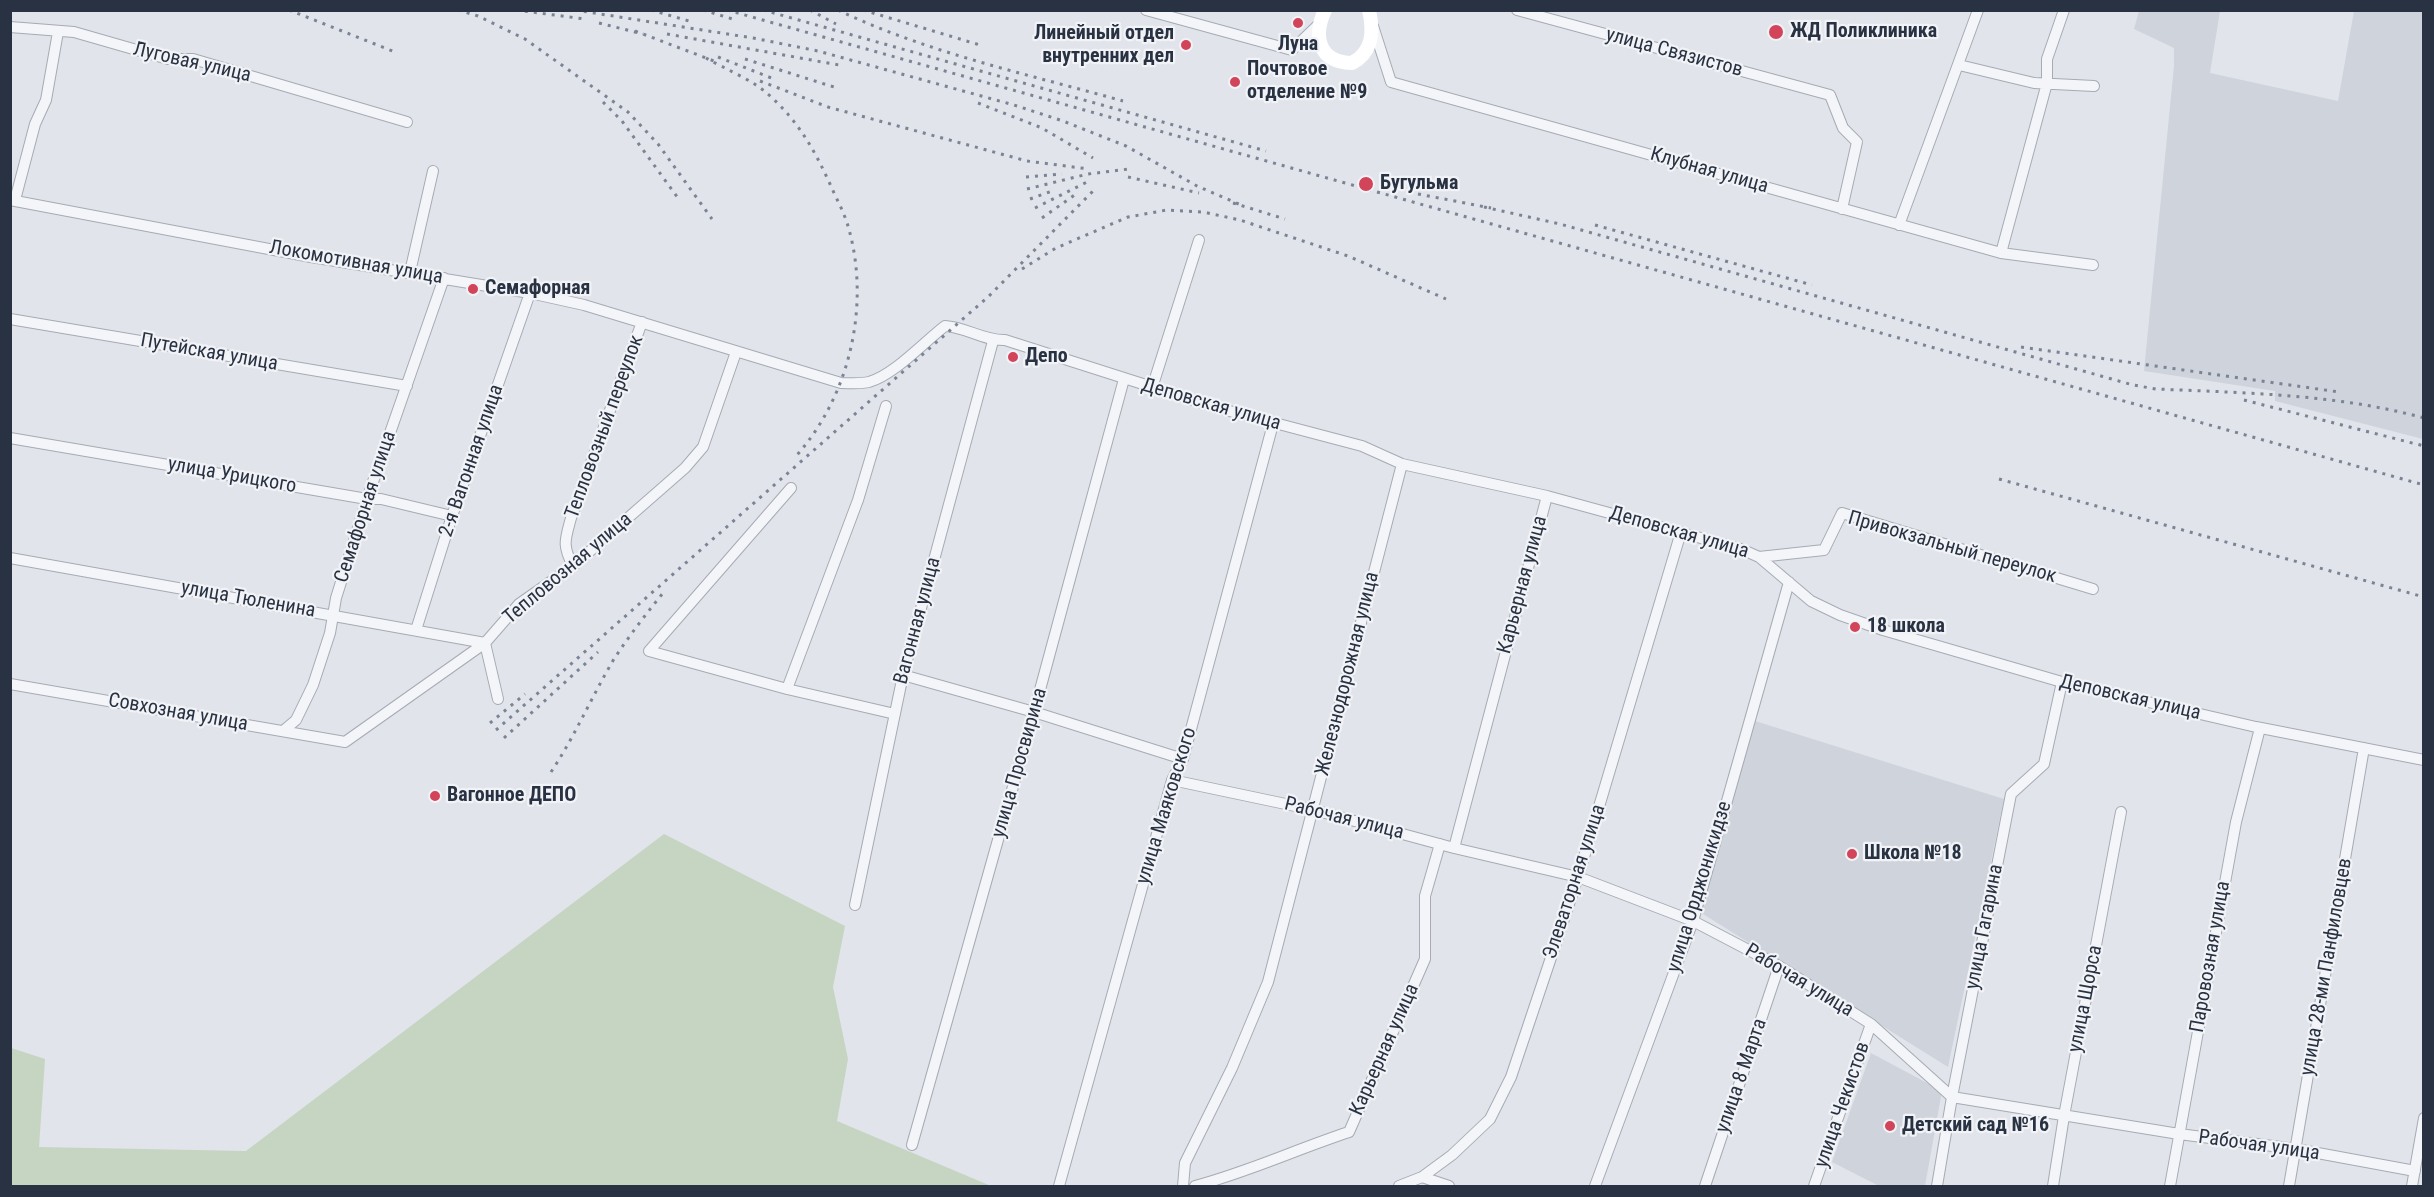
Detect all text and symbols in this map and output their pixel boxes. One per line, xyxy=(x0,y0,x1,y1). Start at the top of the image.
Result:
marker: Луна xyxy=(1291,16,1305,30)
place label: ЖД Поликлиника xyxy=(1790,20,1937,44)
place label: Линейный отдел внутренних дел xyxy=(1034,22,1174,69)
street label: улица Связистов xyxy=(1603,23,1745,83)
marker: ЖД Поликлиника xyxy=(1767,23,1785,41)
place label: Луна xyxy=(1278,33,1318,57)
street label: Луговая улица xyxy=(131,38,253,88)
marker: Линейный отдел внутренних дел xyxy=(1179,38,1193,52)
place label: Почтовое отделение №9 xyxy=(1247,58,1367,105)
marker: Почтовое отделение №9 xyxy=(1228,75,1242,89)
street label: Клубная улица xyxy=(1647,143,1771,199)
place label: Бугульма xyxy=(1380,172,1458,196)
marker: Бугульма xyxy=(1357,175,1375,193)
street label: Локомотивная улица xyxy=(267,236,445,290)
place label: Семафорная xyxy=(485,277,590,301)
marker: Семафорная xyxy=(466,282,480,296)
street label: Путейская улица xyxy=(138,329,280,377)
street label: Тепловозный переулок xyxy=(561,332,649,522)
place label: Депо xyxy=(1025,345,1068,369)
marker: Депо xyxy=(1006,350,1020,364)
street label: Деповская улица xyxy=(1139,374,1283,436)
street label: 2-я Вагонная улица xyxy=(435,382,509,540)
street label: Семафорная улица xyxy=(330,428,402,586)
street label: улица Урицкого xyxy=(166,453,298,499)
street label: Деповская улица xyxy=(1607,502,1751,564)
street label: Привокзальный переулок xyxy=(1845,507,2059,589)
street label: Тепловозная улица xyxy=(499,508,637,630)
street label: Карьерная улица xyxy=(1493,513,1553,657)
street label: Вагонная улица xyxy=(890,555,946,687)
street label: Железнодорожная улица xyxy=(1311,570,1385,778)
street label: улица Тюленина xyxy=(179,576,317,624)
place label: 18 школа xyxy=(1867,615,1945,639)
marker: 18 школа xyxy=(1848,620,1862,634)
street label: Деповская улица xyxy=(2057,670,2203,726)
street label: улица Просвирина xyxy=(987,685,1053,841)
street label: Совхозная улица xyxy=(106,689,250,737)
street label: улица Маяковского xyxy=(1132,725,1202,887)
place label: Вагонное ДЕПО xyxy=(447,784,576,808)
marker: Вагонное ДЕПО xyxy=(428,789,442,803)
street label: Рабочая улица xyxy=(1282,793,1406,845)
street label: улица Орджоникидзе xyxy=(1663,799,1737,975)
street label: Элеваторная улица xyxy=(1539,802,1611,962)
place label: Школа №18 xyxy=(1864,842,1962,866)
marker: Школа №18 xyxy=(1845,847,1859,861)
street label: улица 28-ми Панфиловцев xyxy=(2296,856,2358,1078)
street label: улица Гагарина xyxy=(1961,862,2009,992)
street label: Паровозная улица xyxy=(2186,879,2236,1035)
street label: Рабочая улица xyxy=(1740,939,1858,1023)
street label: улица Щорса xyxy=(2064,943,2108,1055)
street label: Карьерная улица xyxy=(1345,980,1425,1120)
street label: улица 8 Марта xyxy=(1711,1016,1773,1136)
street label: улица Чекистов xyxy=(1810,1039,1876,1171)
place label: Детский сад №16 xyxy=(1902,1114,2049,1138)
marker: Детский сад №16 xyxy=(1883,1119,1897,1133)
street label: Рабочая улица xyxy=(2197,1126,2321,1166)

